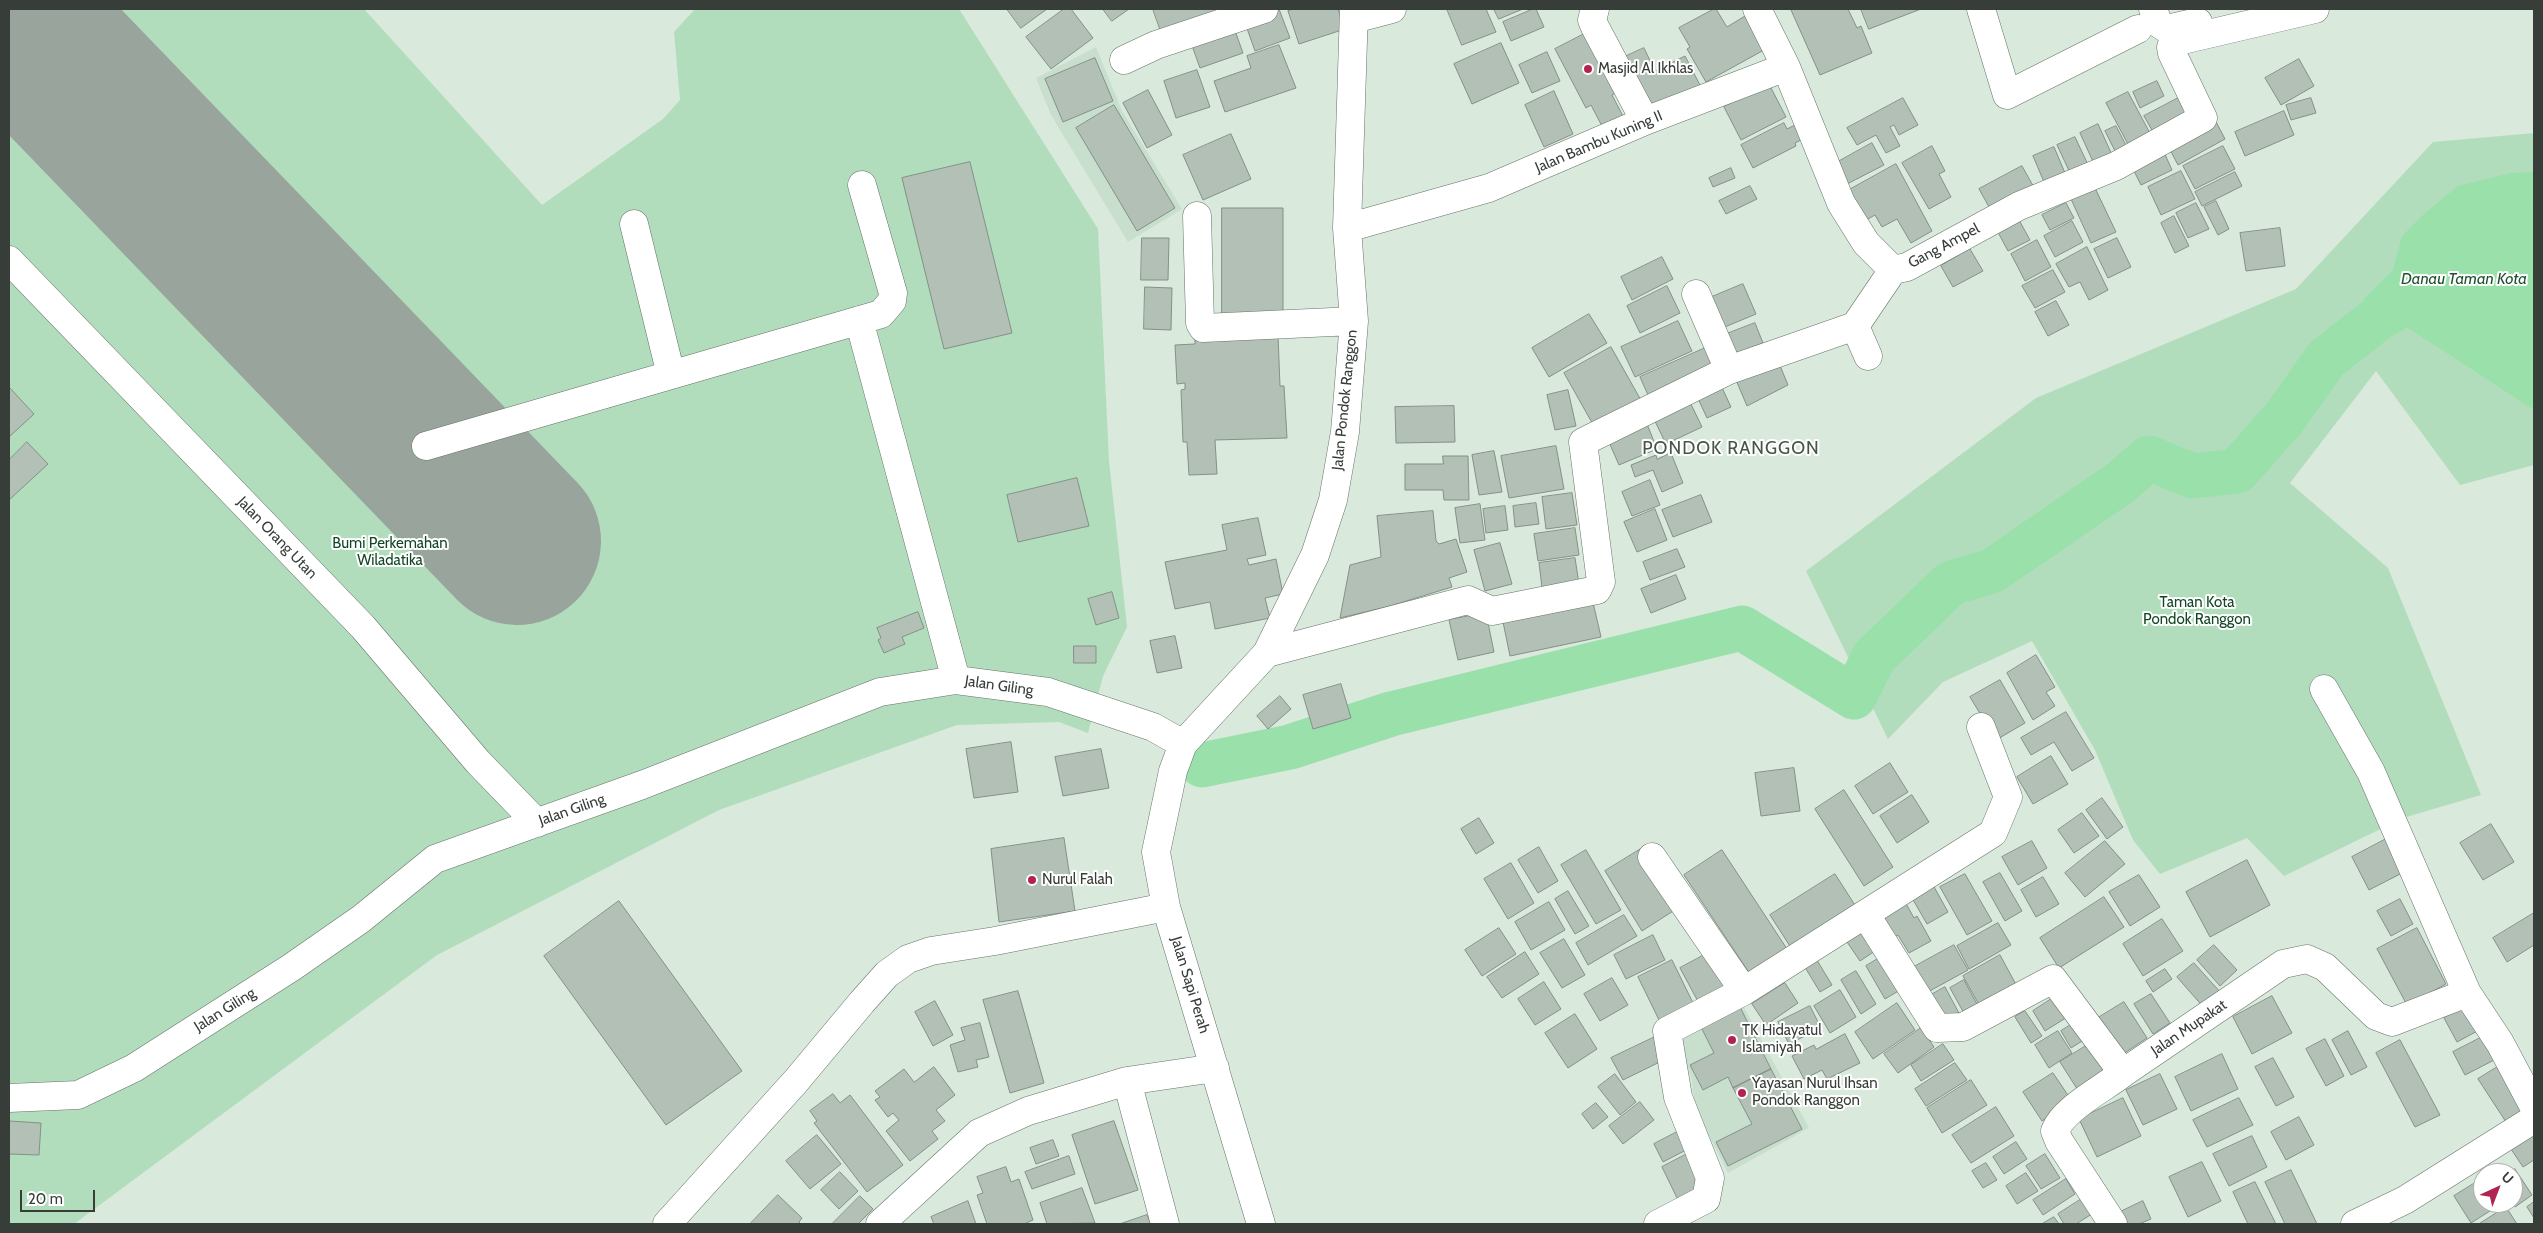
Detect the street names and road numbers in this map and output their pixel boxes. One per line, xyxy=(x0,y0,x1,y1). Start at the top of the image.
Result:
street label: Jalan Bambu Kuning II xyxy=(1533,107,1665,177)
street label: Gang Ampel xyxy=(1905,220,1983,272)
street label: Jalan Pondok Ranggon xyxy=(1329,329,1361,471)
street label: Jalan Orang Utan xyxy=(233,493,321,583)
street label: Jalan Giling xyxy=(964,672,1034,700)
street label: Jalan Giling xyxy=(536,790,608,830)
street label: Jalan Sapi Perah xyxy=(1167,934,1213,1036)
street label: Jalan Giling xyxy=(191,984,259,1036)
street label: Jalan Mupakat xyxy=(2148,996,2230,1060)

